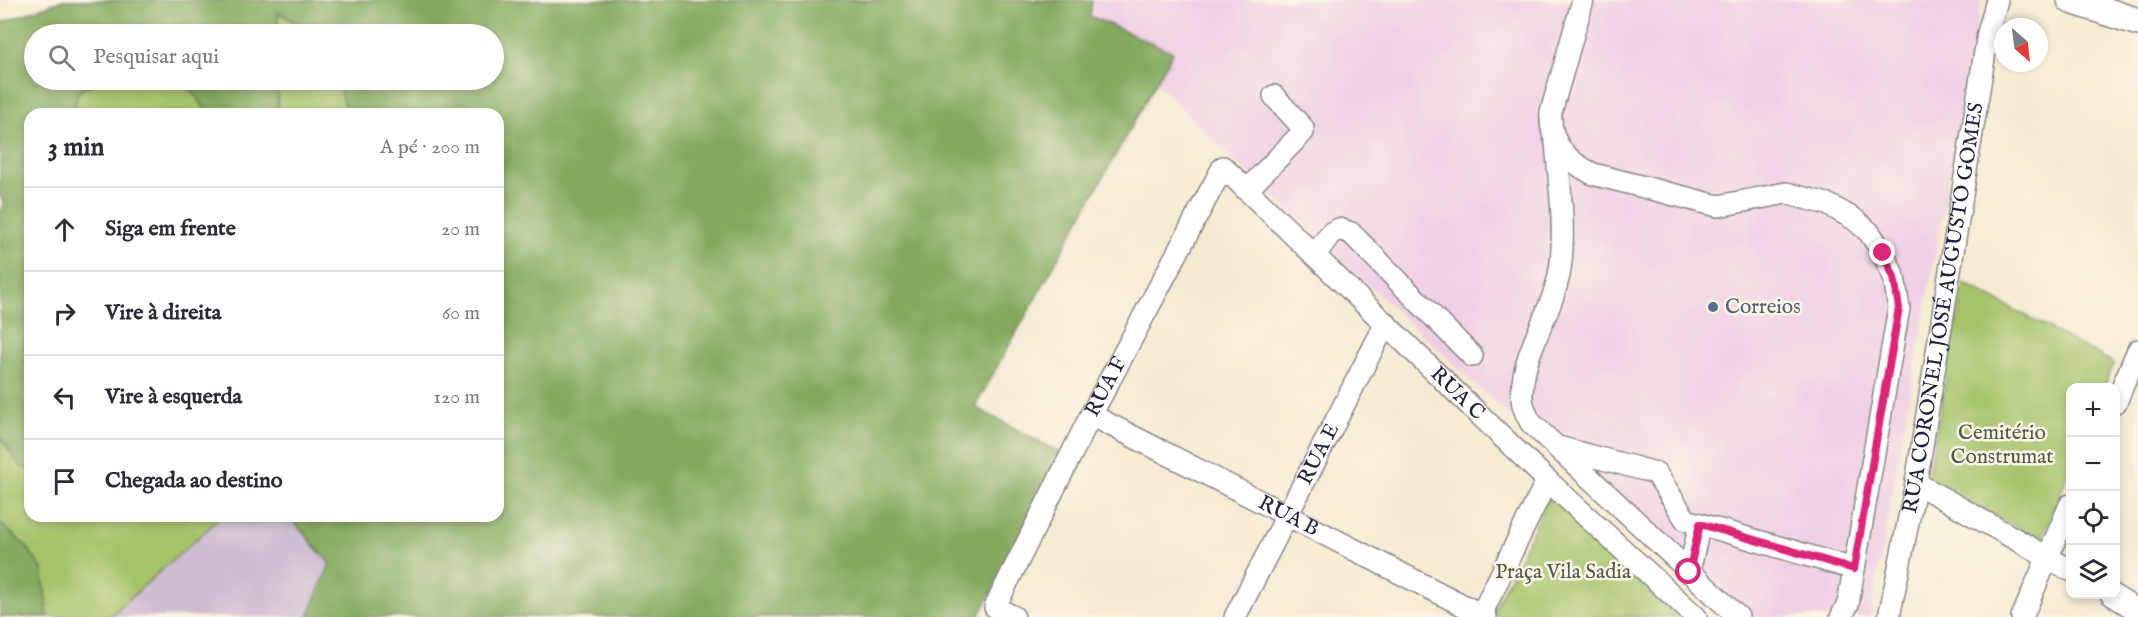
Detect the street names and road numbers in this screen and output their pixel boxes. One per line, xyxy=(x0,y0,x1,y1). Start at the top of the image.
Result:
street label: RUA CORONEL JOSÉ AUGUSTO GOMES xyxy=(1897,100,1990,516)
street label: RUA F xyxy=(1079,352,1133,422)
street label: RUA C xyxy=(1424,361,1490,426)
street label: RUA E xyxy=(1292,419,1346,489)
street label: RUA B xyxy=(1254,489,1324,543)

